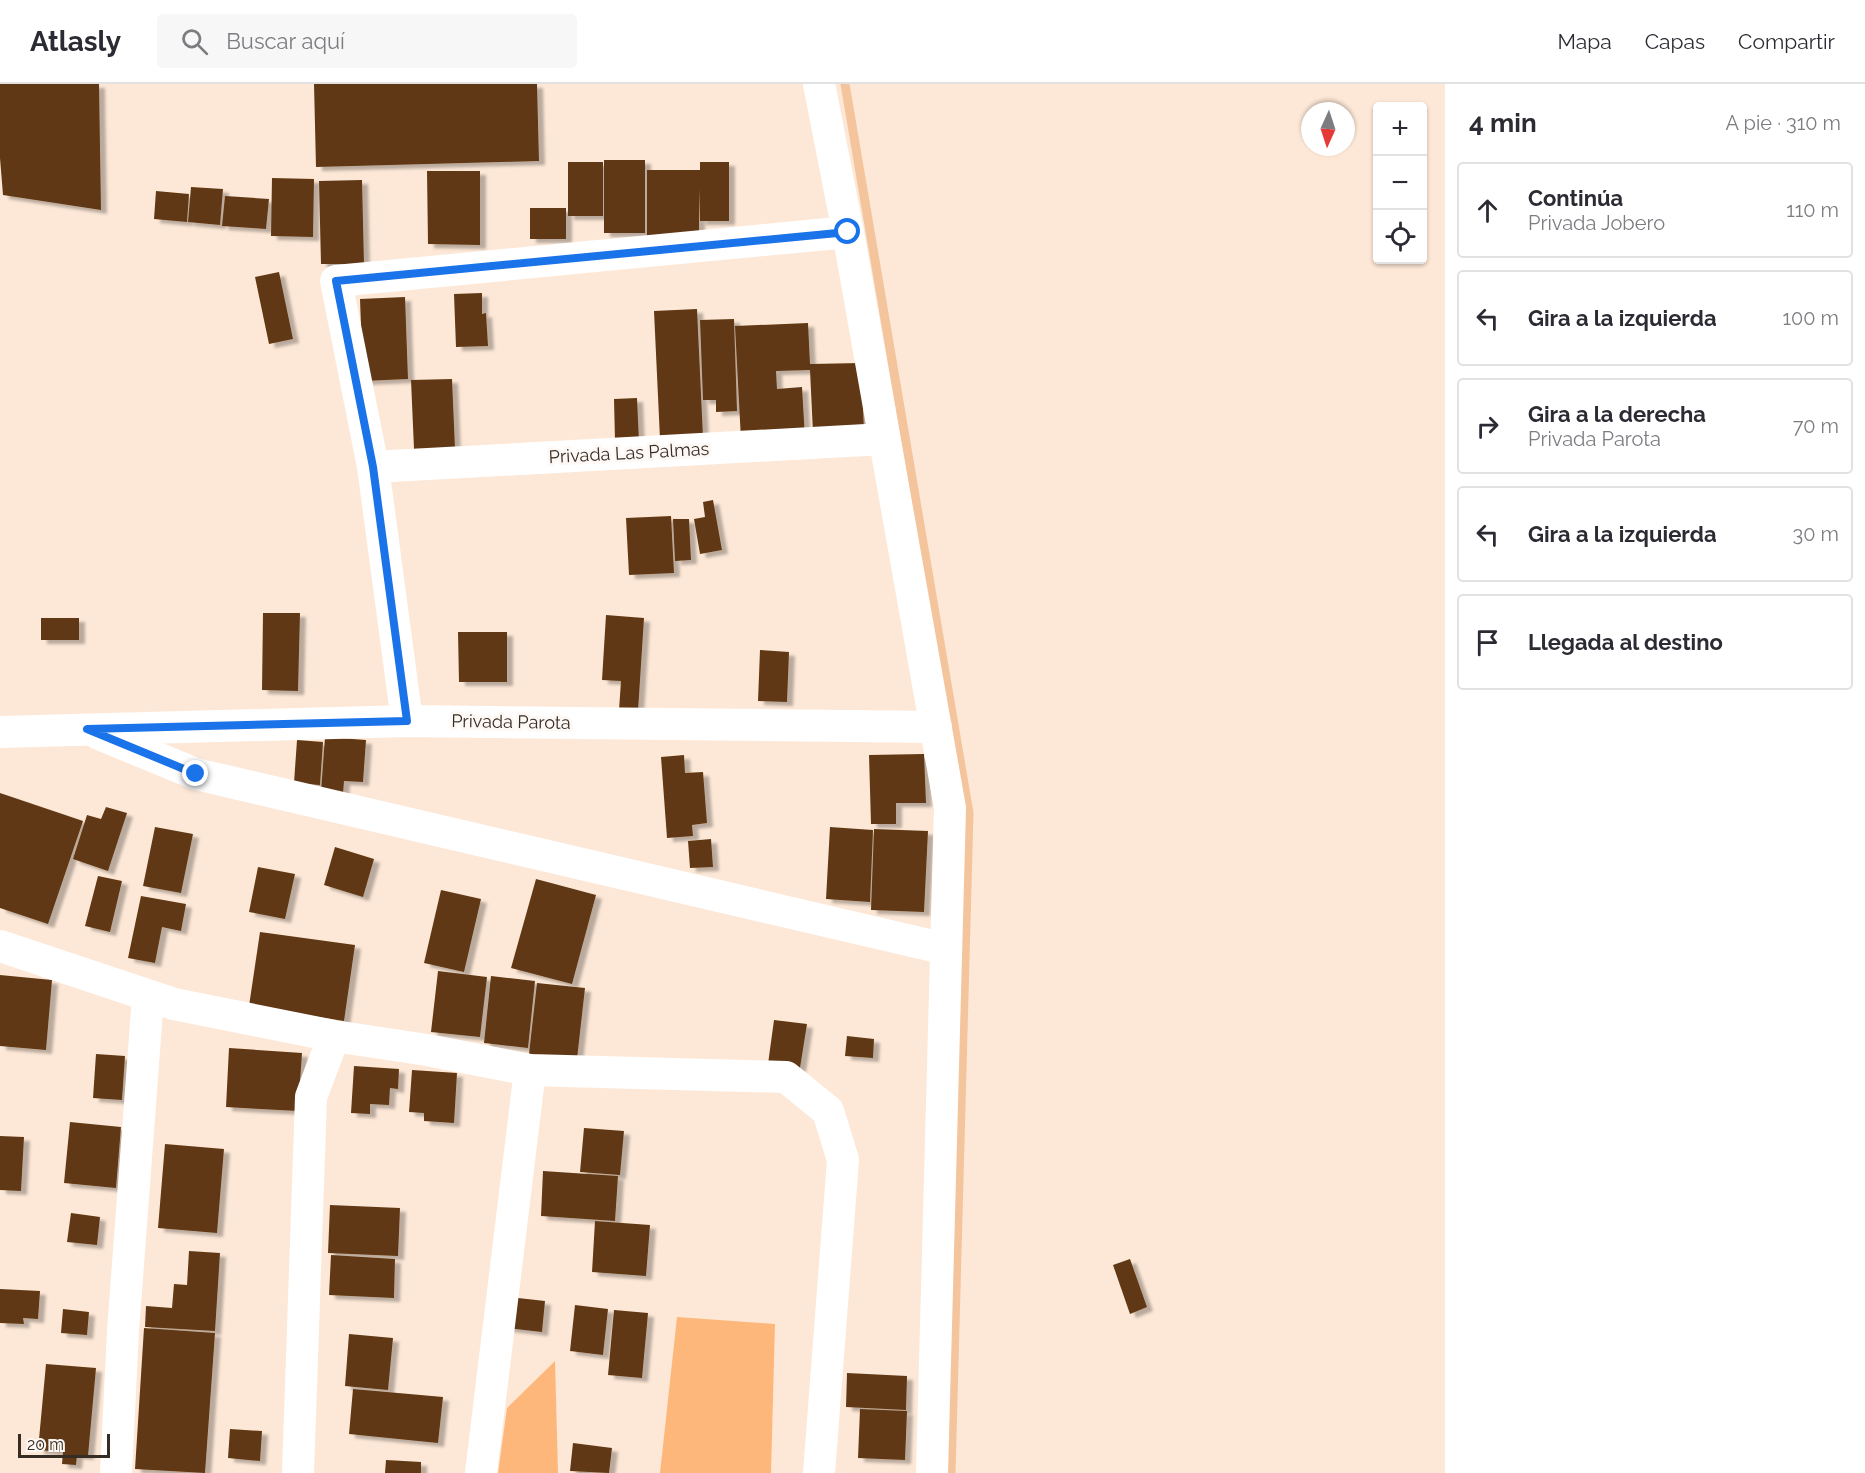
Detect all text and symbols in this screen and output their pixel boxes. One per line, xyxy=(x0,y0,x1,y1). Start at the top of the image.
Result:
search box xyxy=(157,14,577,68)
text: Atlasly xyxy=(30,25,121,58)
icon: search xyxy=(178,25,211,58)
text: Buscar aquí xyxy=(226,28,345,54)
text: Mapa xyxy=(1557,29,1612,54)
text: Capas xyxy=(1645,29,1705,54)
text: Compartir xyxy=(1738,29,1835,54)
north arrow xyxy=(1301,102,1355,156)
map controls xyxy=(1373,102,1427,264)
button: + xyxy=(1373,102,1427,156)
text: 4 min xyxy=(1469,108,1537,138)
text: A pie · 310 m xyxy=(1726,111,1841,135)
button: − xyxy=(1373,156,1427,210)
text: Continúa xyxy=(1528,185,1623,211)
icon: ahead xyxy=(1471,194,1504,227)
text: 110 m xyxy=(1786,198,1839,222)
button: locate xyxy=(1373,210,1427,264)
text: Privada Jobero xyxy=(1528,211,1665,235)
route start xyxy=(834,218,860,244)
icon: left xyxy=(1471,302,1504,335)
text: Gira a la izquierda xyxy=(1528,305,1717,331)
text: 100 m xyxy=(1782,306,1839,330)
text: Gira a la derecha xyxy=(1528,401,1706,427)
icon: right xyxy=(1471,410,1504,443)
text: 70 m xyxy=(1793,414,1839,438)
text: Privada Parota xyxy=(1528,427,1661,451)
street label: Privada Las Palmas xyxy=(548,438,710,467)
icon: left xyxy=(1471,518,1504,551)
text: Gira a la izquierda xyxy=(1528,521,1717,547)
text: 30 m xyxy=(1793,522,1839,546)
icon: arrive xyxy=(1471,626,1504,659)
text: Llegada al destino xyxy=(1528,629,1723,655)
street label: Privada Parota xyxy=(451,710,571,733)
route end xyxy=(182,760,208,786)
scale bar xyxy=(18,1431,110,1458)
text: 20 m xyxy=(27,1435,64,1454)

